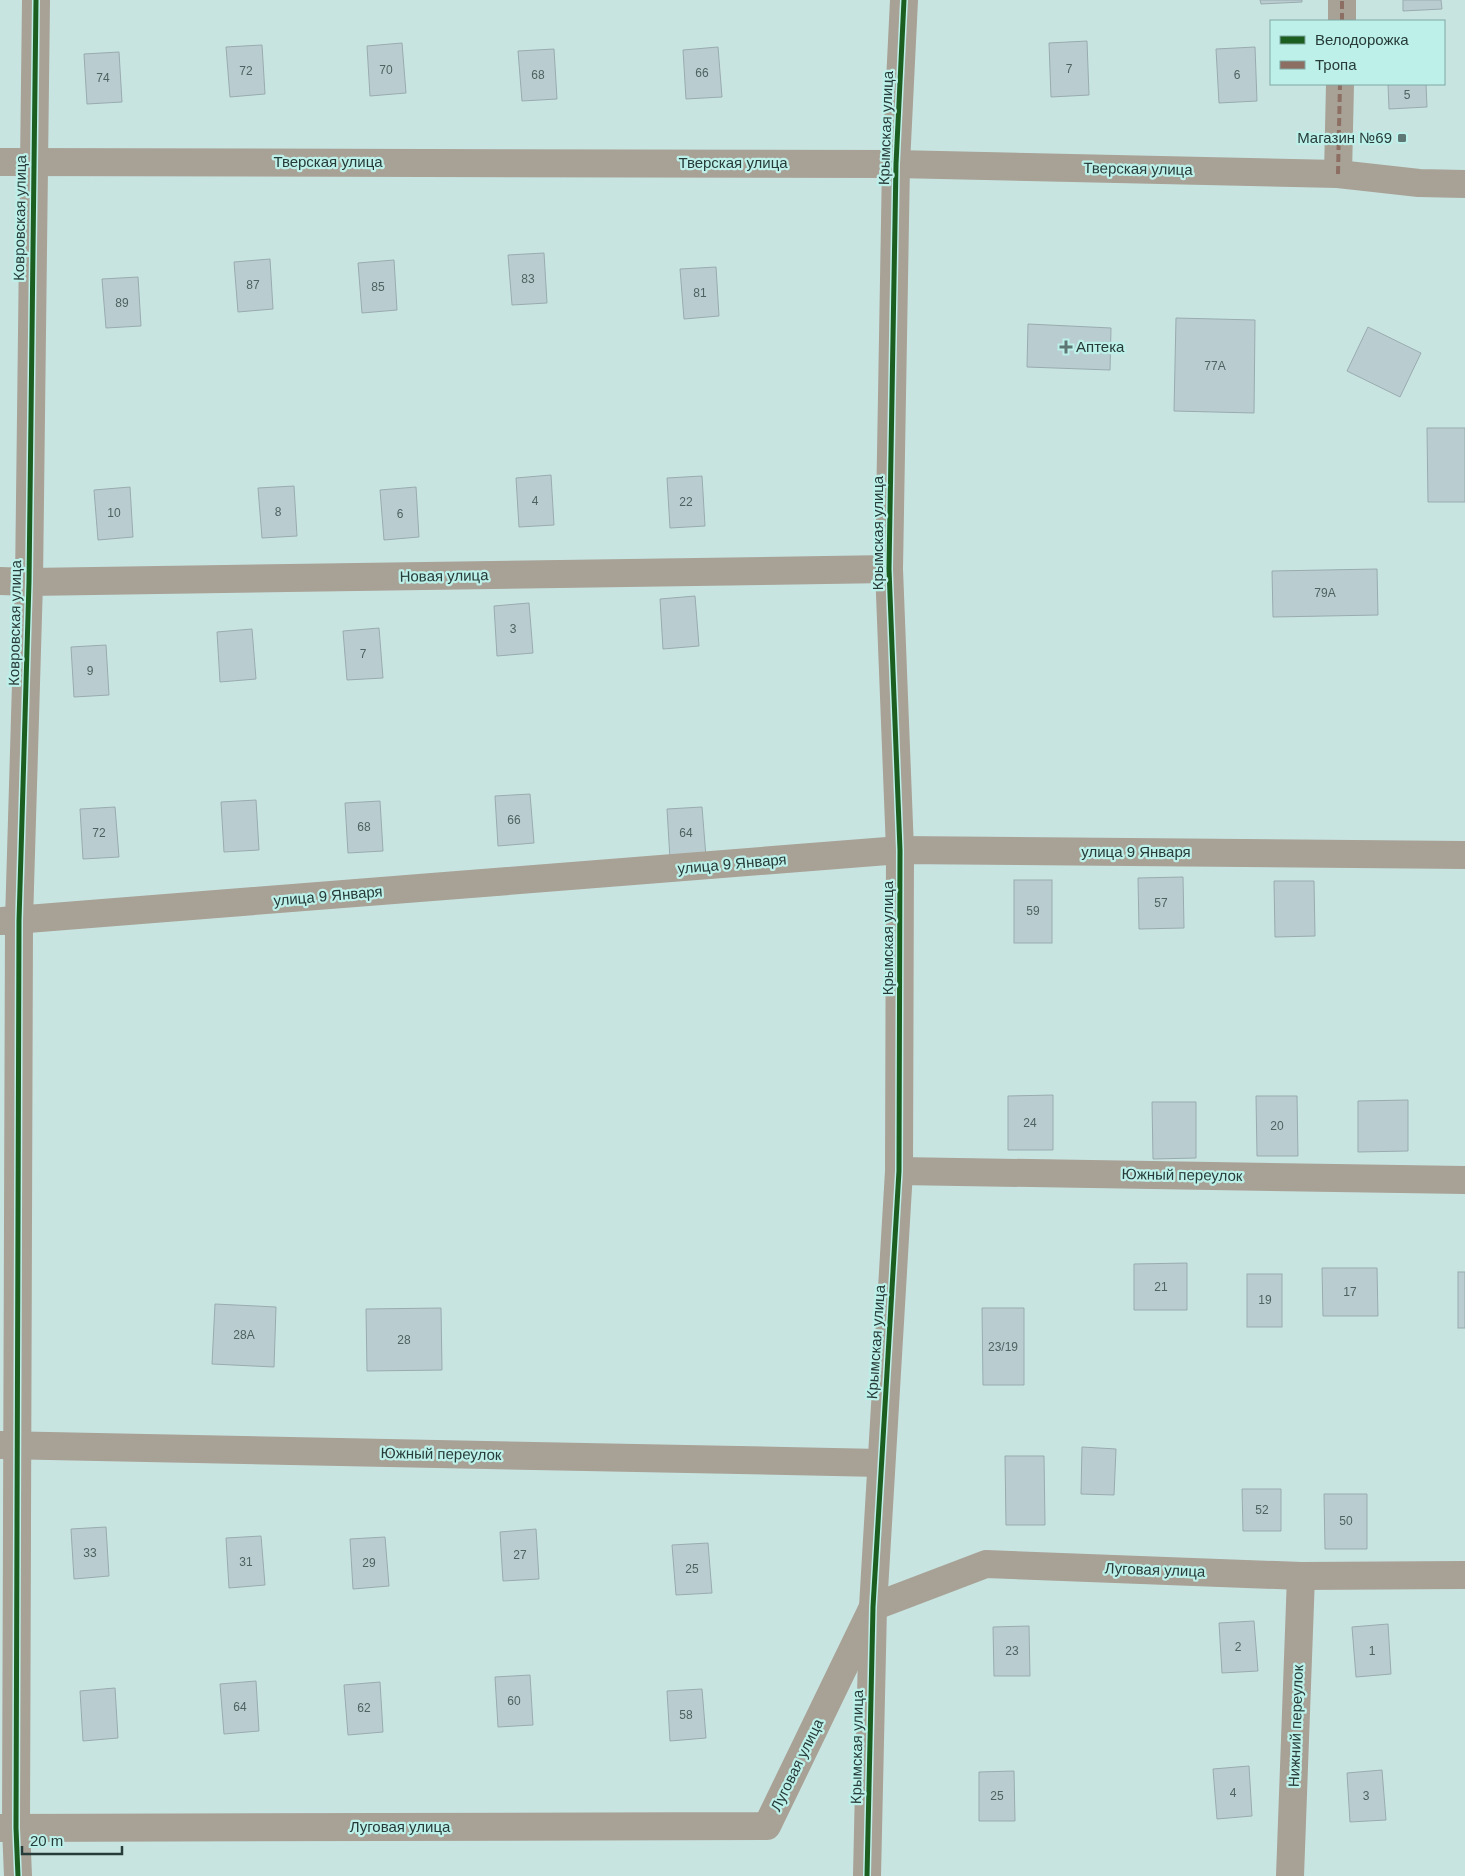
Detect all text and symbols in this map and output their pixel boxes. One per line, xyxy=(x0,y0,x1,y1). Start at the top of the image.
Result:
legend xyxy=(1270,20,1445,85)
text: Велодорожка xyxy=(1315,31,1409,48)
text: Тропа xyxy=(1315,56,1357,73)
house number: 7 xyxy=(1066,62,1073,76)
house number: 70 xyxy=(379,63,393,77)
house number: 72 xyxy=(239,64,253,78)
house number: 66 xyxy=(695,66,709,80)
house number: 68 xyxy=(531,68,545,82)
house number: 6 xyxy=(1234,68,1241,82)
street label: Крымская улица xyxy=(875,70,896,185)
house number: 74 xyxy=(96,71,110,85)
house number: 5 xyxy=(1404,88,1411,102)
place label: Магазин №69 xyxy=(1297,129,1392,146)
marker: Магазин №69 xyxy=(1396,132,1408,144)
street label: Тверская улица xyxy=(273,153,383,170)
street label: Ковровская улица xyxy=(10,154,29,281)
street label: Тверская улица xyxy=(678,154,788,171)
street label: Тверская улица xyxy=(1083,159,1193,178)
house number: 83 xyxy=(521,272,535,286)
house number: 87 xyxy=(246,278,260,292)
house number: 85 xyxy=(371,280,385,294)
house number: 81 xyxy=(693,286,707,300)
house number: 89 xyxy=(115,296,129,310)
place label: Аптека xyxy=(1076,338,1125,355)
marker: Аптека xyxy=(1060,341,1072,353)
house number: 77А xyxy=(1204,359,1226,373)
street label: Крымская улица xyxy=(869,475,886,590)
house number: 4 xyxy=(532,494,539,508)
house number: 22 xyxy=(679,495,693,509)
house number: 8 xyxy=(275,505,282,519)
house number: 10 xyxy=(107,506,121,520)
house number: 6 xyxy=(397,507,404,521)
street label: Ковровская улица xyxy=(5,559,24,686)
street label: Новая улица xyxy=(399,566,489,585)
house number: 79А xyxy=(1314,586,1336,600)
house number: 3 xyxy=(510,622,517,636)
house number: 7 xyxy=(360,647,367,661)
house number: 9 xyxy=(87,664,94,678)
house number: 66 xyxy=(507,813,521,827)
house number: 68 xyxy=(357,820,371,834)
house number: 72 xyxy=(92,826,106,840)
house number: 64 xyxy=(679,826,693,840)
street label: улица 9 Января xyxy=(1081,843,1191,860)
street label: улица 9 Января xyxy=(677,850,787,877)
street label: Крымская улица xyxy=(879,880,896,995)
street label: улица 9 Января xyxy=(273,882,383,909)
house number: 57 xyxy=(1154,896,1168,910)
house number: 59 xyxy=(1026,904,1040,918)
house number: 24 xyxy=(1023,1116,1037,1130)
house number: 20 xyxy=(1270,1119,1284,1133)
street label: Южный переулок xyxy=(1121,1165,1243,1184)
house number: 21 xyxy=(1154,1280,1168,1294)
street label: Крымская улица xyxy=(863,1284,888,1400)
house number: 17 xyxy=(1343,1285,1357,1299)
house number: 19 xyxy=(1258,1293,1272,1307)
house number: 28А xyxy=(233,1328,255,1342)
house number: 28 xyxy=(397,1333,411,1347)
house number: 23/19 xyxy=(988,1340,1018,1354)
street label: Южный переулок xyxy=(380,1444,502,1463)
house number: 52 xyxy=(1255,1503,1269,1517)
house number: 50 xyxy=(1339,1514,1353,1528)
house number: 33 xyxy=(83,1546,97,1560)
house number: 27 xyxy=(513,1548,527,1562)
house number: 31 xyxy=(239,1555,253,1569)
house number: 29 xyxy=(362,1556,376,1570)
street label: Луговая улица xyxy=(1104,1559,1206,1580)
house number: 25 xyxy=(685,1562,699,1576)
house number: 2 xyxy=(1235,1640,1242,1654)
house number: 23 xyxy=(1005,1644,1019,1658)
house number: 1 xyxy=(1369,1644,1376,1658)
street label: Нижний переулок xyxy=(1285,1664,1306,1787)
street label: Крымская улица xyxy=(847,1689,866,1804)
house number: 60 xyxy=(507,1694,521,1708)
house number: 64 xyxy=(233,1700,247,1714)
house number: 62 xyxy=(357,1701,371,1715)
house number: 58 xyxy=(679,1708,693,1722)
street label: Луговая улица xyxy=(767,1715,827,1814)
house number: 4 xyxy=(1230,1786,1237,1800)
house number: 25 xyxy=(990,1789,1004,1803)
house number: 3 xyxy=(1363,1789,1370,1803)
street label: Луговая улица xyxy=(350,1818,451,1835)
scale bar xyxy=(22,1824,122,1856)
text: 20 m xyxy=(30,1832,63,1849)

